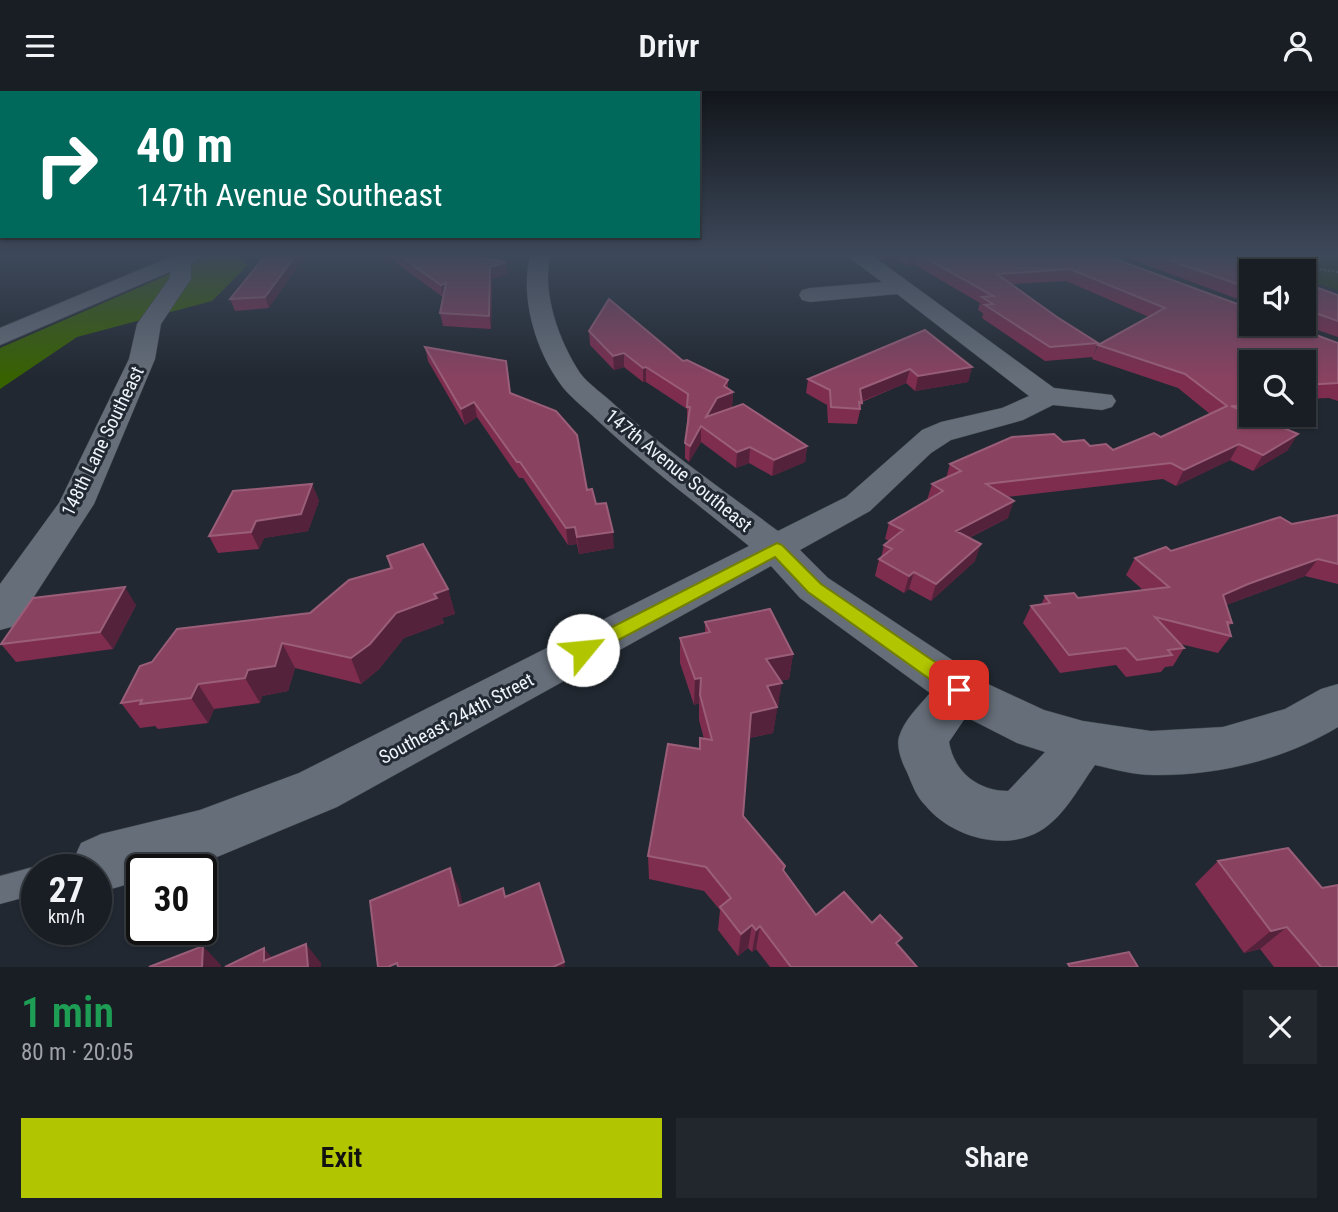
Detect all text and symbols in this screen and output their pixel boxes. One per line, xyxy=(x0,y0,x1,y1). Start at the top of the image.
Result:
icon: menu xyxy=(21,27,59,65)
text: Drivr xyxy=(639,27,700,65)
icon: person xyxy=(1279,27,1317,65)
text: 40 m xyxy=(136,117,233,174)
icon: right xyxy=(21,119,112,210)
text: 147th Avenue Southeast xyxy=(136,176,443,214)
map controls xyxy=(1239,259,1316,427)
button: sound xyxy=(1239,259,1316,336)
button: search xyxy=(1239,350,1316,427)
street label: 148th Lane Southeast xyxy=(56,363,149,520)
street label: 147th Avenue Southeast xyxy=(601,404,757,537)
position arrow xyxy=(546,613,620,687)
pin xyxy=(929,660,989,720)
street label: Southeast 244th Street xyxy=(375,668,538,769)
icon: arrive xyxy=(940,671,978,709)
speed limit sign: 30 xyxy=(126,854,217,945)
text: 27 xyxy=(49,870,84,911)
text: km/h xyxy=(48,906,85,927)
text: 1 min xyxy=(21,988,114,1037)
button: close xyxy=(1243,990,1317,1064)
text: 80 m · 20:05 xyxy=(21,1039,133,1066)
button: Exit xyxy=(21,1118,662,1198)
button: Share xyxy=(676,1118,1317,1198)

